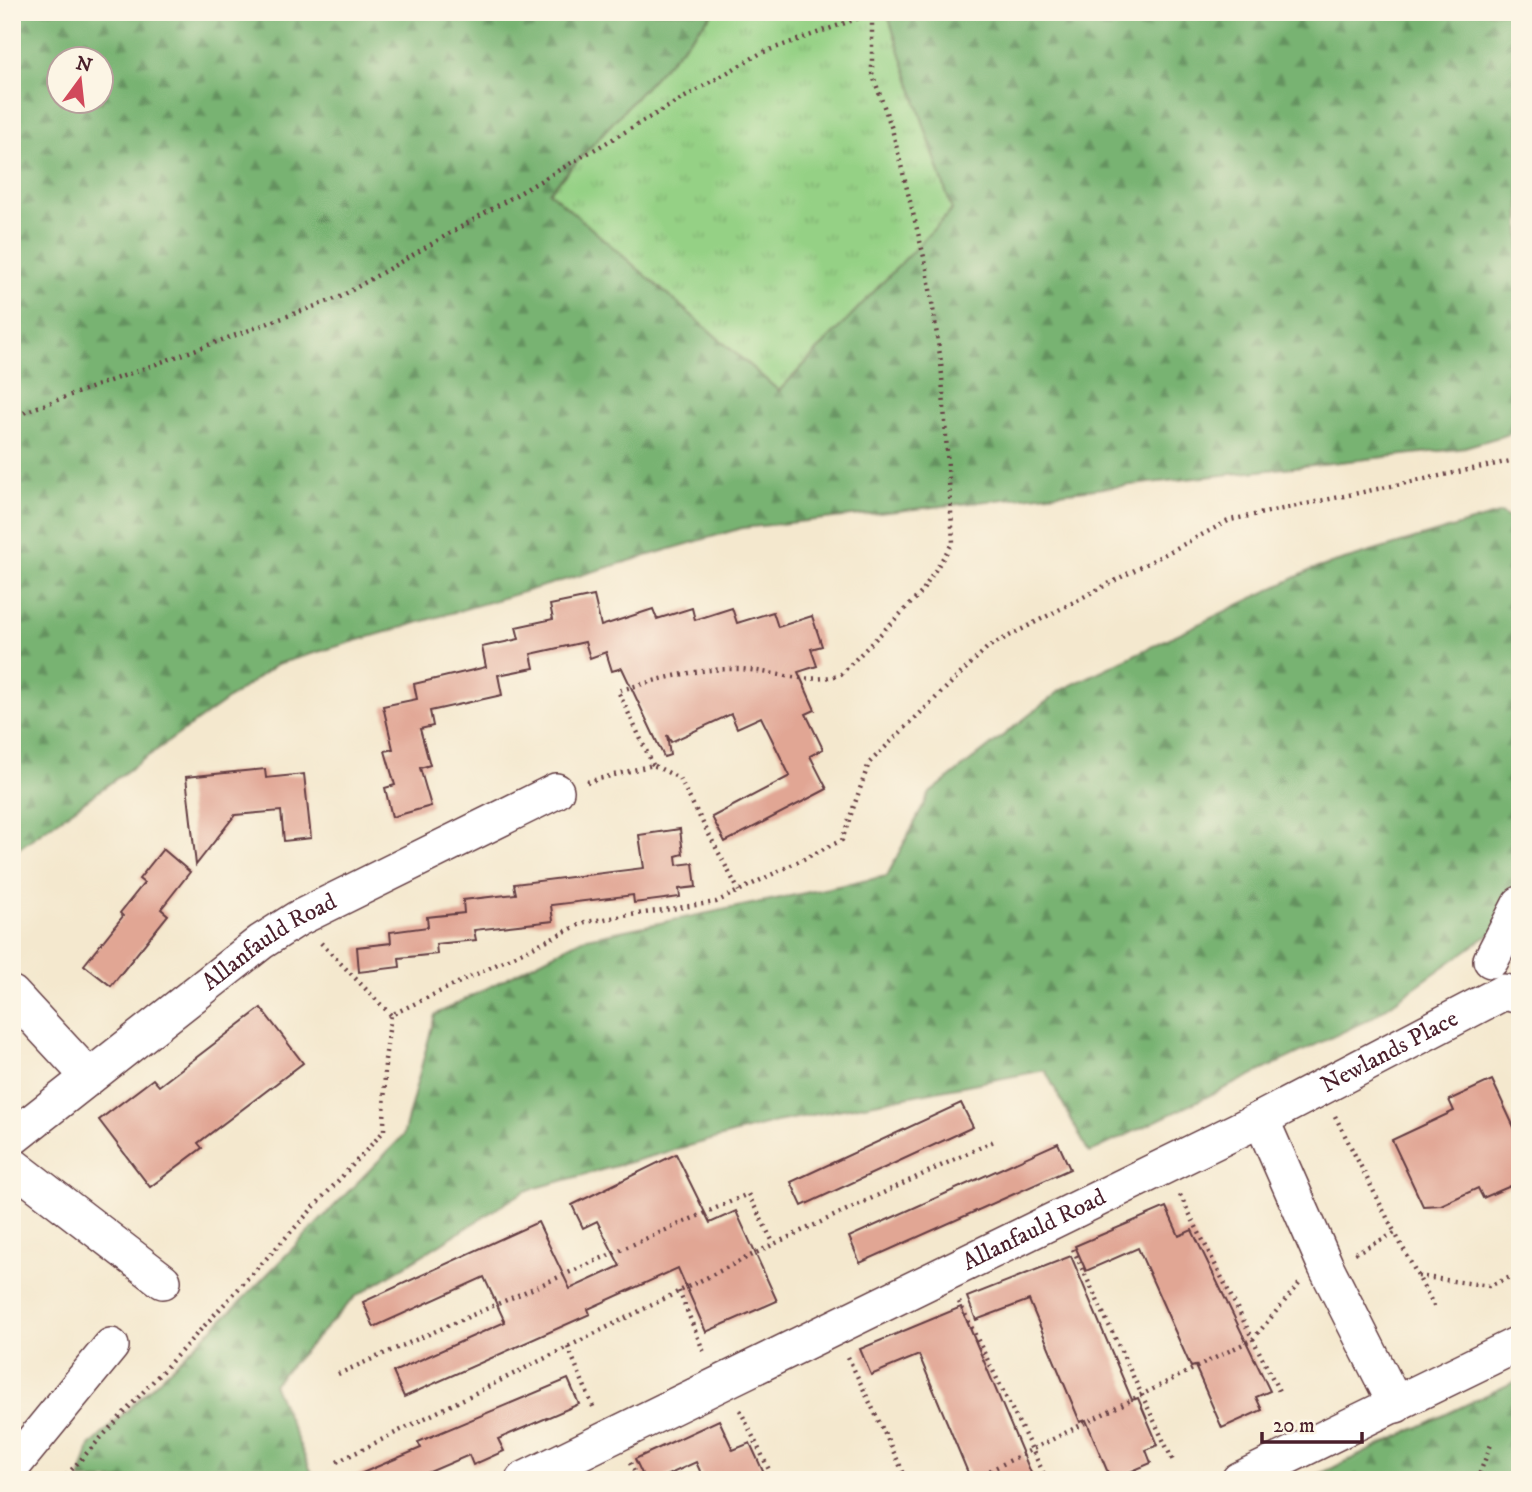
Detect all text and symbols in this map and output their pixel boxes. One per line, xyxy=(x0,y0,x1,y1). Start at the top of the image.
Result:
north arrow xyxy=(46,46,116,116)
text: N xyxy=(73,52,95,78)
street label: Allanfauld Road xyxy=(196,887,342,998)
street label: Newlands Place xyxy=(1316,1004,1463,1100)
street label: Allanfauld Road xyxy=(957,1182,1111,1278)
scale bar xyxy=(1262,1401,1362,1445)
text: 20 m xyxy=(1273,1413,1315,1439)

